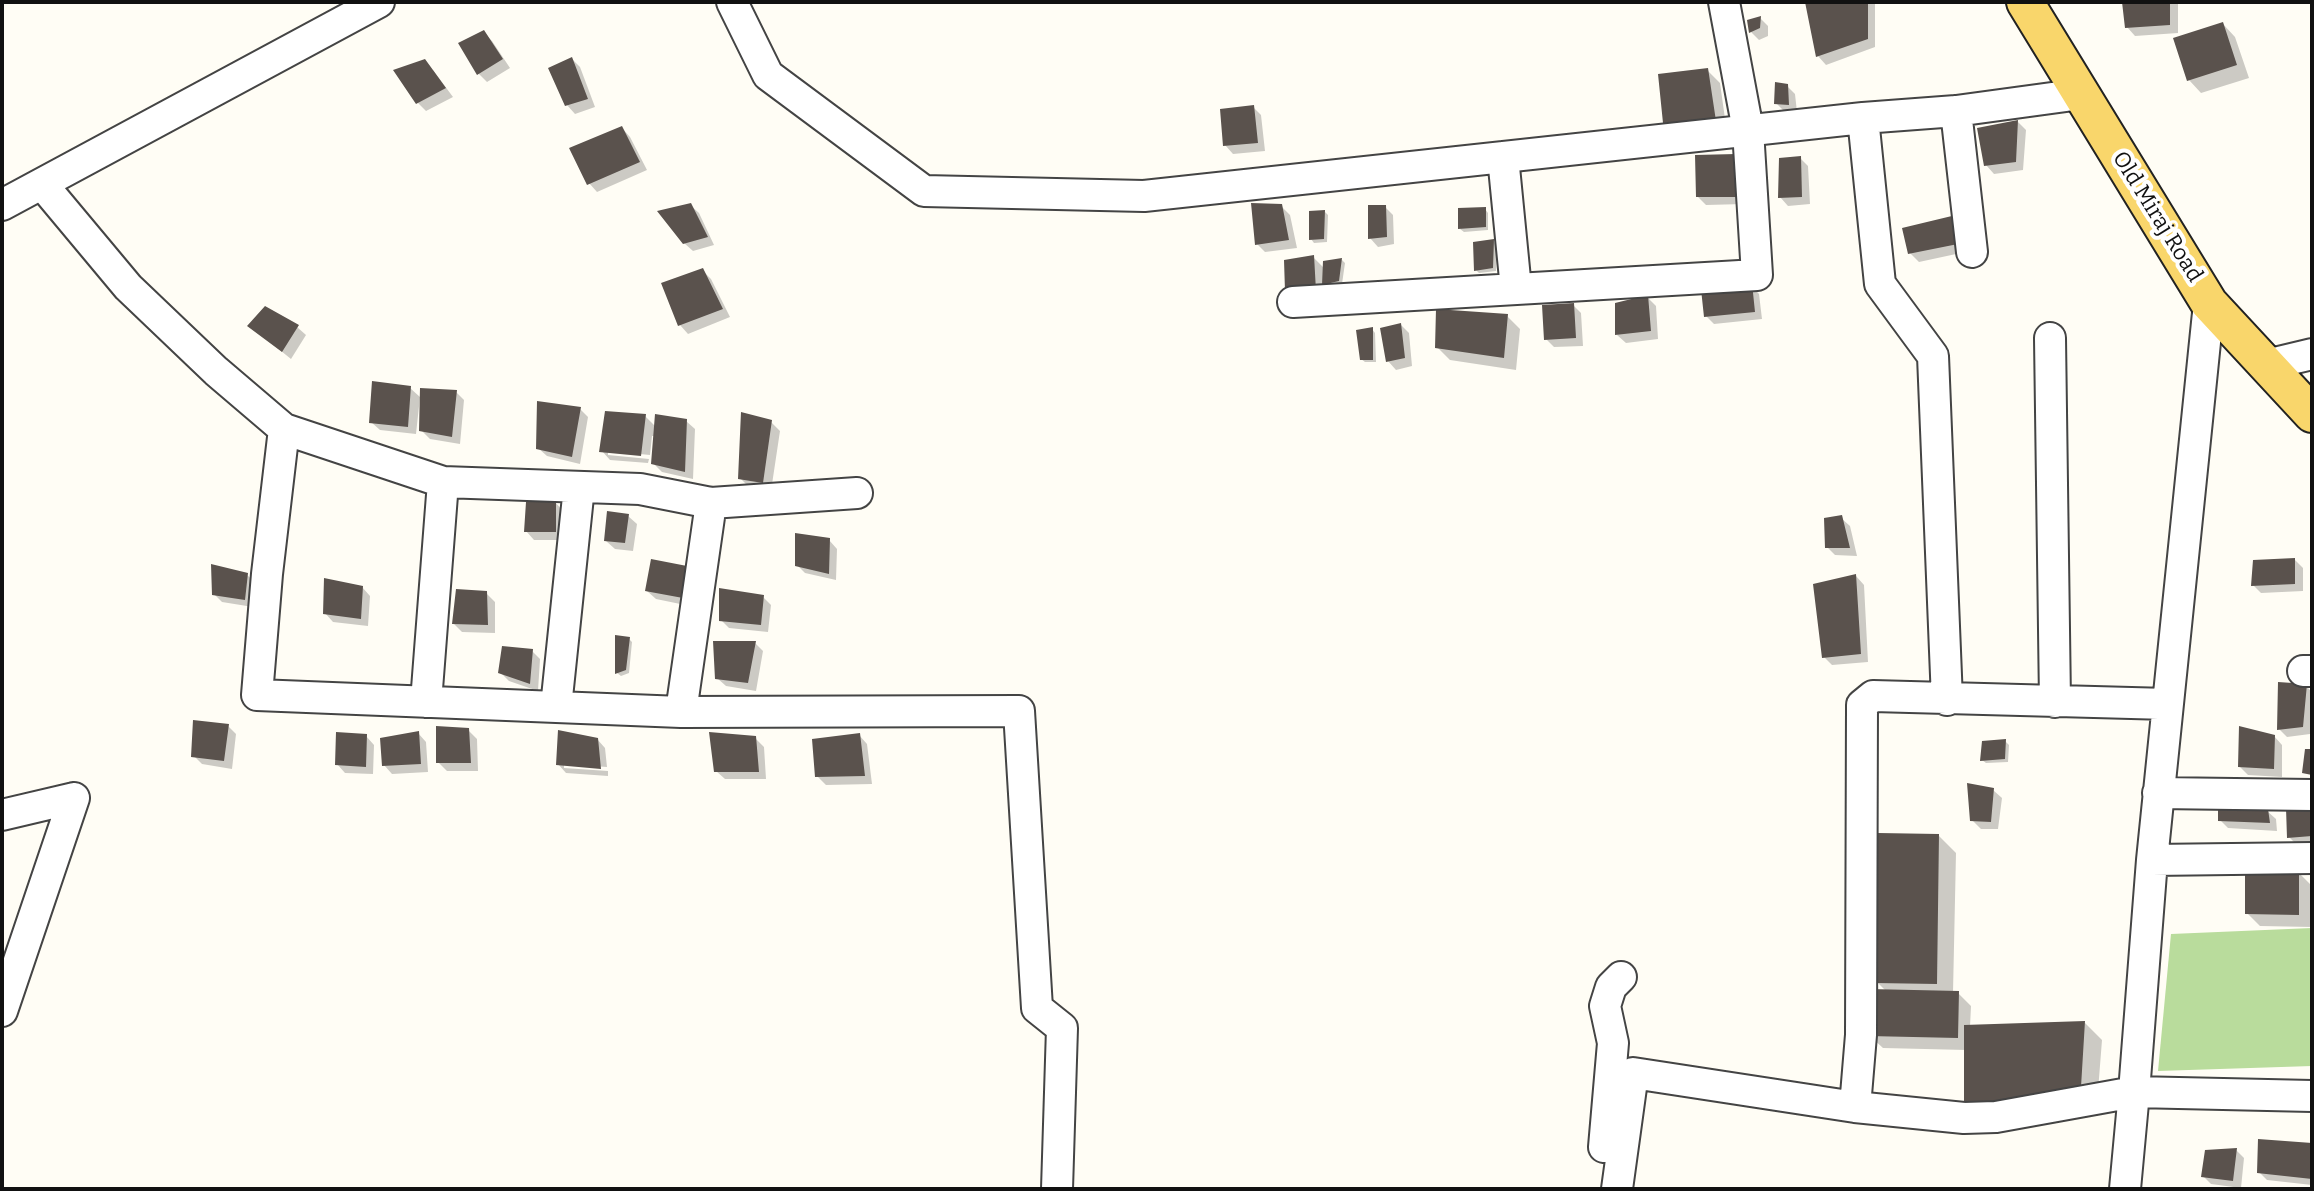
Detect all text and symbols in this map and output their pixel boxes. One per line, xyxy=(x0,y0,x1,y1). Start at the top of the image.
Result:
street label: Old Miraj Road xyxy=(2106,147,2208,287)

